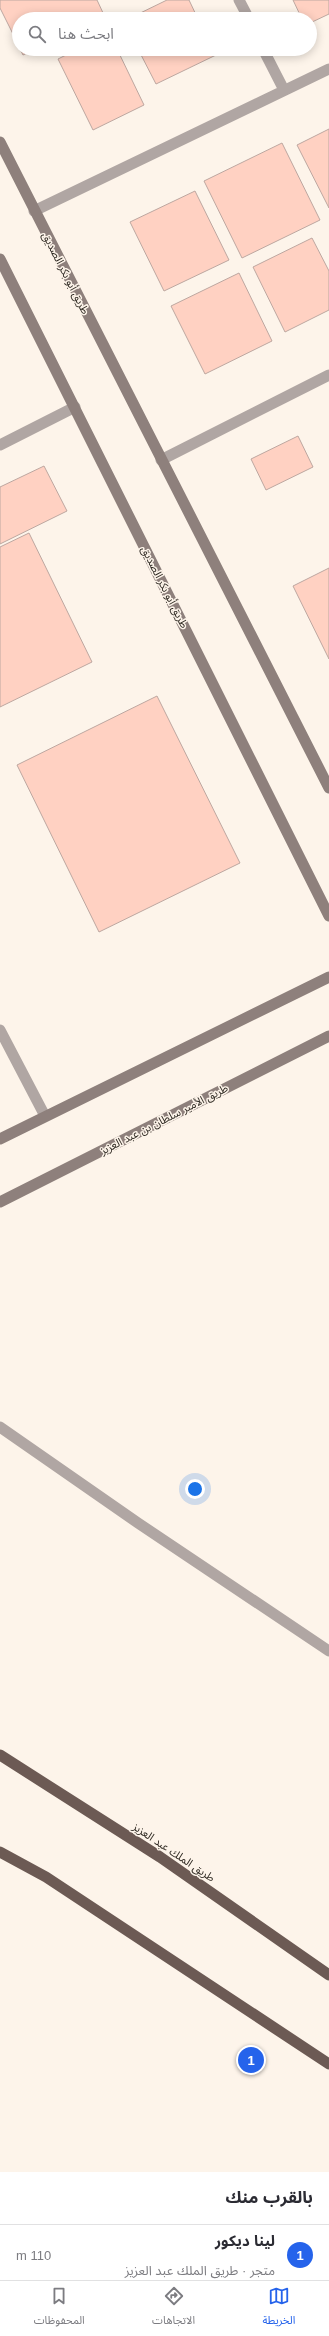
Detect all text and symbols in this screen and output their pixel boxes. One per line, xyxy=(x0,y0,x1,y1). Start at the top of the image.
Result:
search box xyxy=(12,12,317,56)
icon: search xyxy=(26,23,48,45)
text: ابحث هنا xyxy=(58,25,114,42)
street label: طريق أبو بكر الصديق xyxy=(39,230,92,316)
street label: طريق أبو بكر الصديق xyxy=(138,544,191,630)
street label: طريق الأمير سلطان بن عبد العزيز xyxy=(97,1081,230,1158)
your location xyxy=(185,1479,205,1499)
street label: طريق الملك عبد العزيز xyxy=(129,1820,217,1885)
pin: 1 xyxy=(238,2045,264,2075)
text: بالقرب منك xyxy=(225,2188,313,2207)
text: لينا ديكور xyxy=(215,2232,275,2249)
text: 110 m xyxy=(16,2248,51,2263)
text: 1 xyxy=(296,2248,304,2263)
text: متجر · طريق الملك عبد العزيز xyxy=(125,2263,275,2278)
tab: المحفوظات xyxy=(34,2285,85,2332)
tab: الاتجاهات xyxy=(152,2285,195,2332)
tab: الخريطة xyxy=(262,2285,295,2332)

